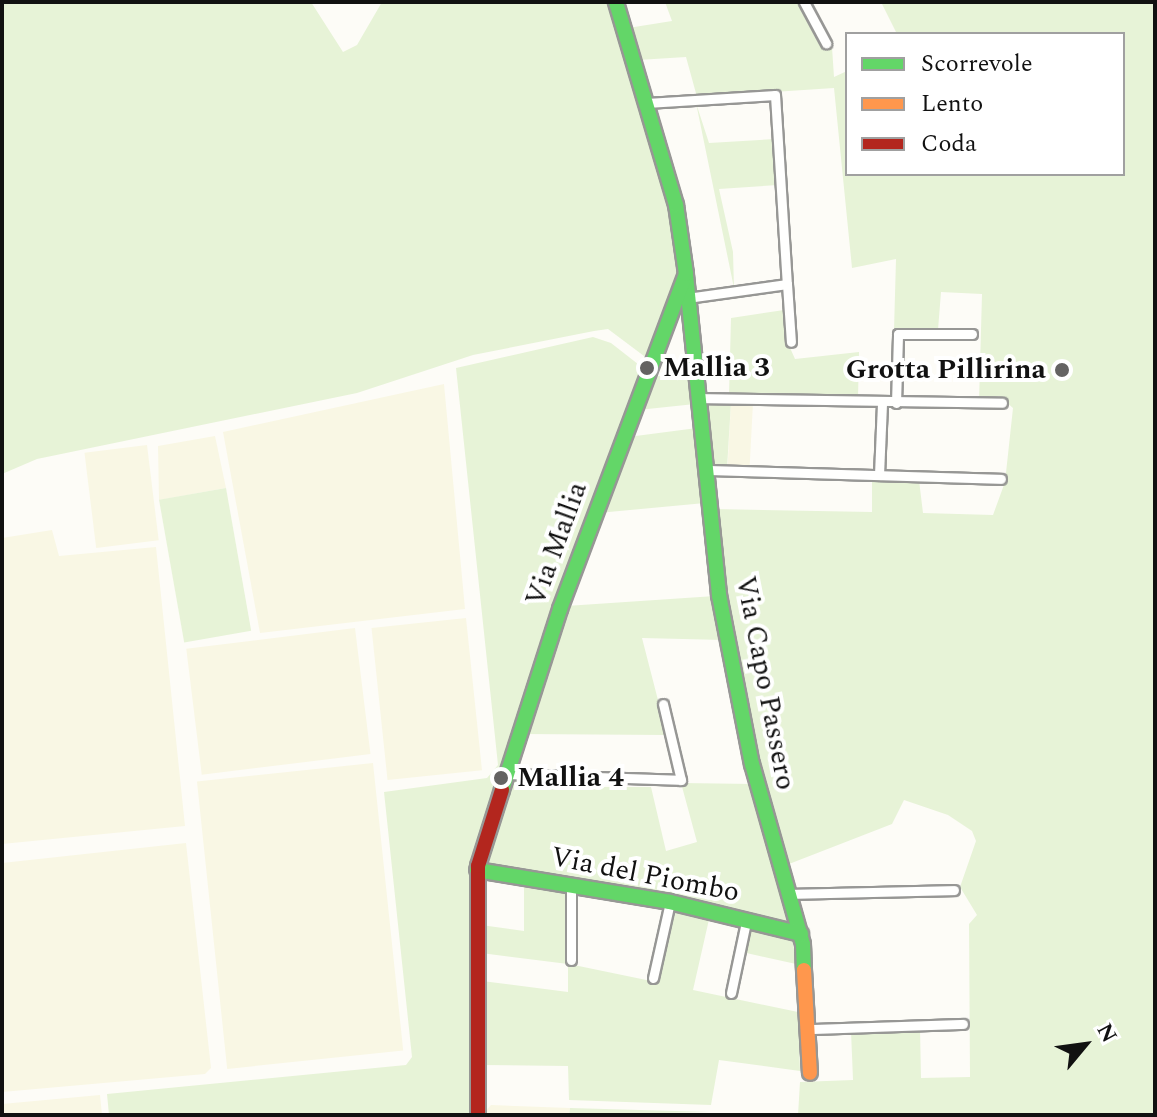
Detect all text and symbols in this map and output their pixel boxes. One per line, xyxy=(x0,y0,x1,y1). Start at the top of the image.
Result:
legend xyxy=(845,32,1125,176)
text: Scorrevole xyxy=(921,46,1033,82)
text: Lento xyxy=(921,86,983,122)
text: Coda xyxy=(921,126,977,162)
place label: Mallia 3 xyxy=(663,351,770,385)
place label: Grotta Pillirina xyxy=(846,353,1046,387)
marker: Mallia 3 xyxy=(638,359,656,377)
marker: Grotta Pillirina xyxy=(1053,361,1071,379)
street label: Via Mallia xyxy=(519,477,595,611)
street label: Via Capo Passero xyxy=(728,573,802,793)
place label: Mallia 4 xyxy=(517,761,624,795)
marker: Mallia 4 xyxy=(492,769,510,787)
street label: Via del Piombo xyxy=(548,840,742,910)
north arrow xyxy=(1045,1005,1125,1085)
text: N xyxy=(1088,1017,1125,1049)

